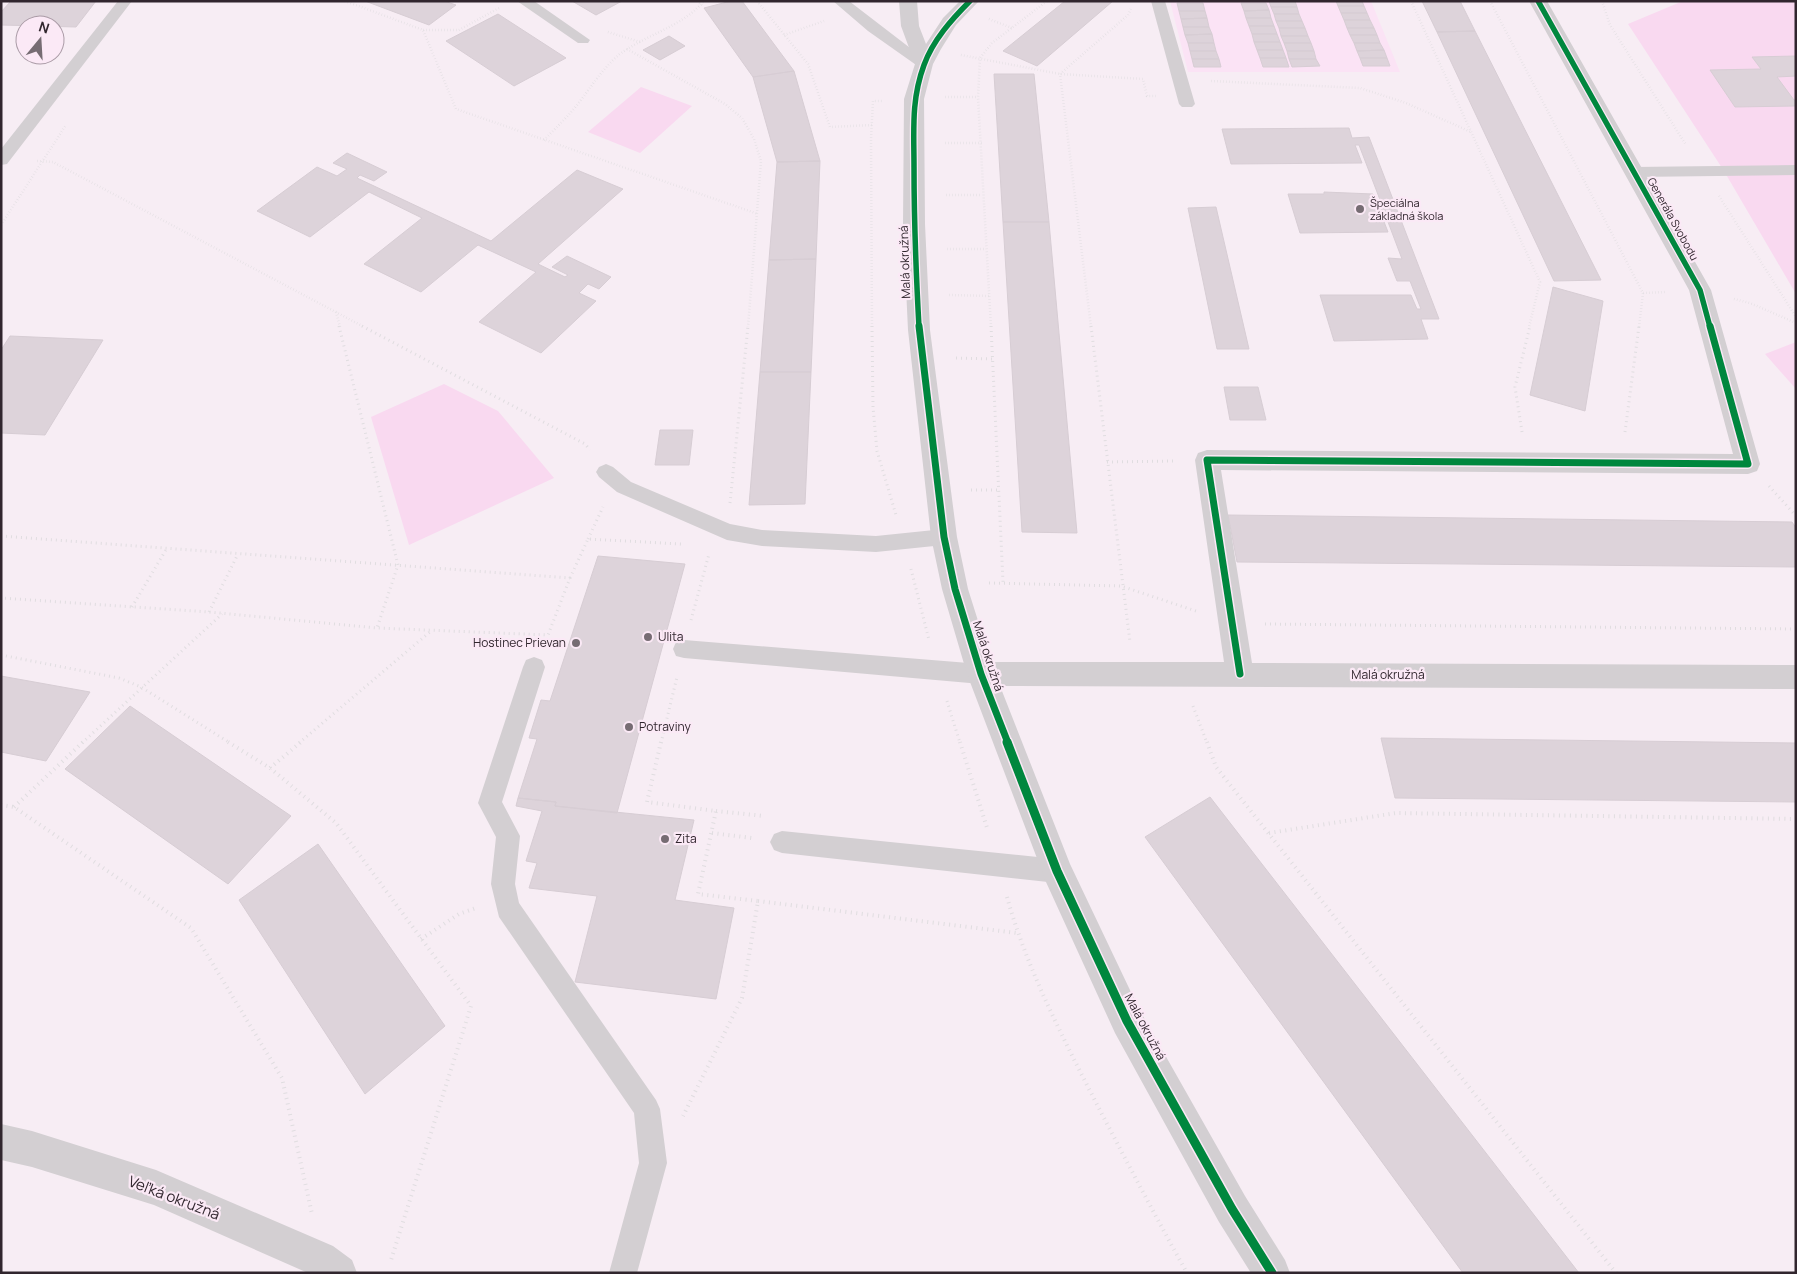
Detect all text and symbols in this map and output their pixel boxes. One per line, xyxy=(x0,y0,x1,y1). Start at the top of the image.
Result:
north arrow xyxy=(15,15,65,65)
text: N xyxy=(36,17,52,38)
street label: Generála Svobodu xyxy=(1644,175,1702,263)
place label: Špeciálna základná škola xyxy=(1370,195,1443,223)
marker: Špeciálna základná škola xyxy=(1354,203,1366,215)
street label: Malá okružná xyxy=(895,225,914,299)
street label: Malá okružná xyxy=(969,618,1008,693)
place label: Ulita xyxy=(658,628,684,645)
marker: Ulita xyxy=(642,631,654,643)
place label: Hostinec Prievan xyxy=(473,634,566,651)
marker: Hostinec Prievan xyxy=(570,637,582,649)
street label: Malá okružná xyxy=(1351,666,1425,683)
place label: Potraviny xyxy=(639,718,691,735)
marker: Potraviny xyxy=(623,721,635,733)
place label: Zita xyxy=(675,830,697,847)
marker: Zita xyxy=(659,833,671,845)
street label: Malá okružná xyxy=(1121,990,1170,1063)
street label: Veľká okružná xyxy=(125,1170,223,1225)

